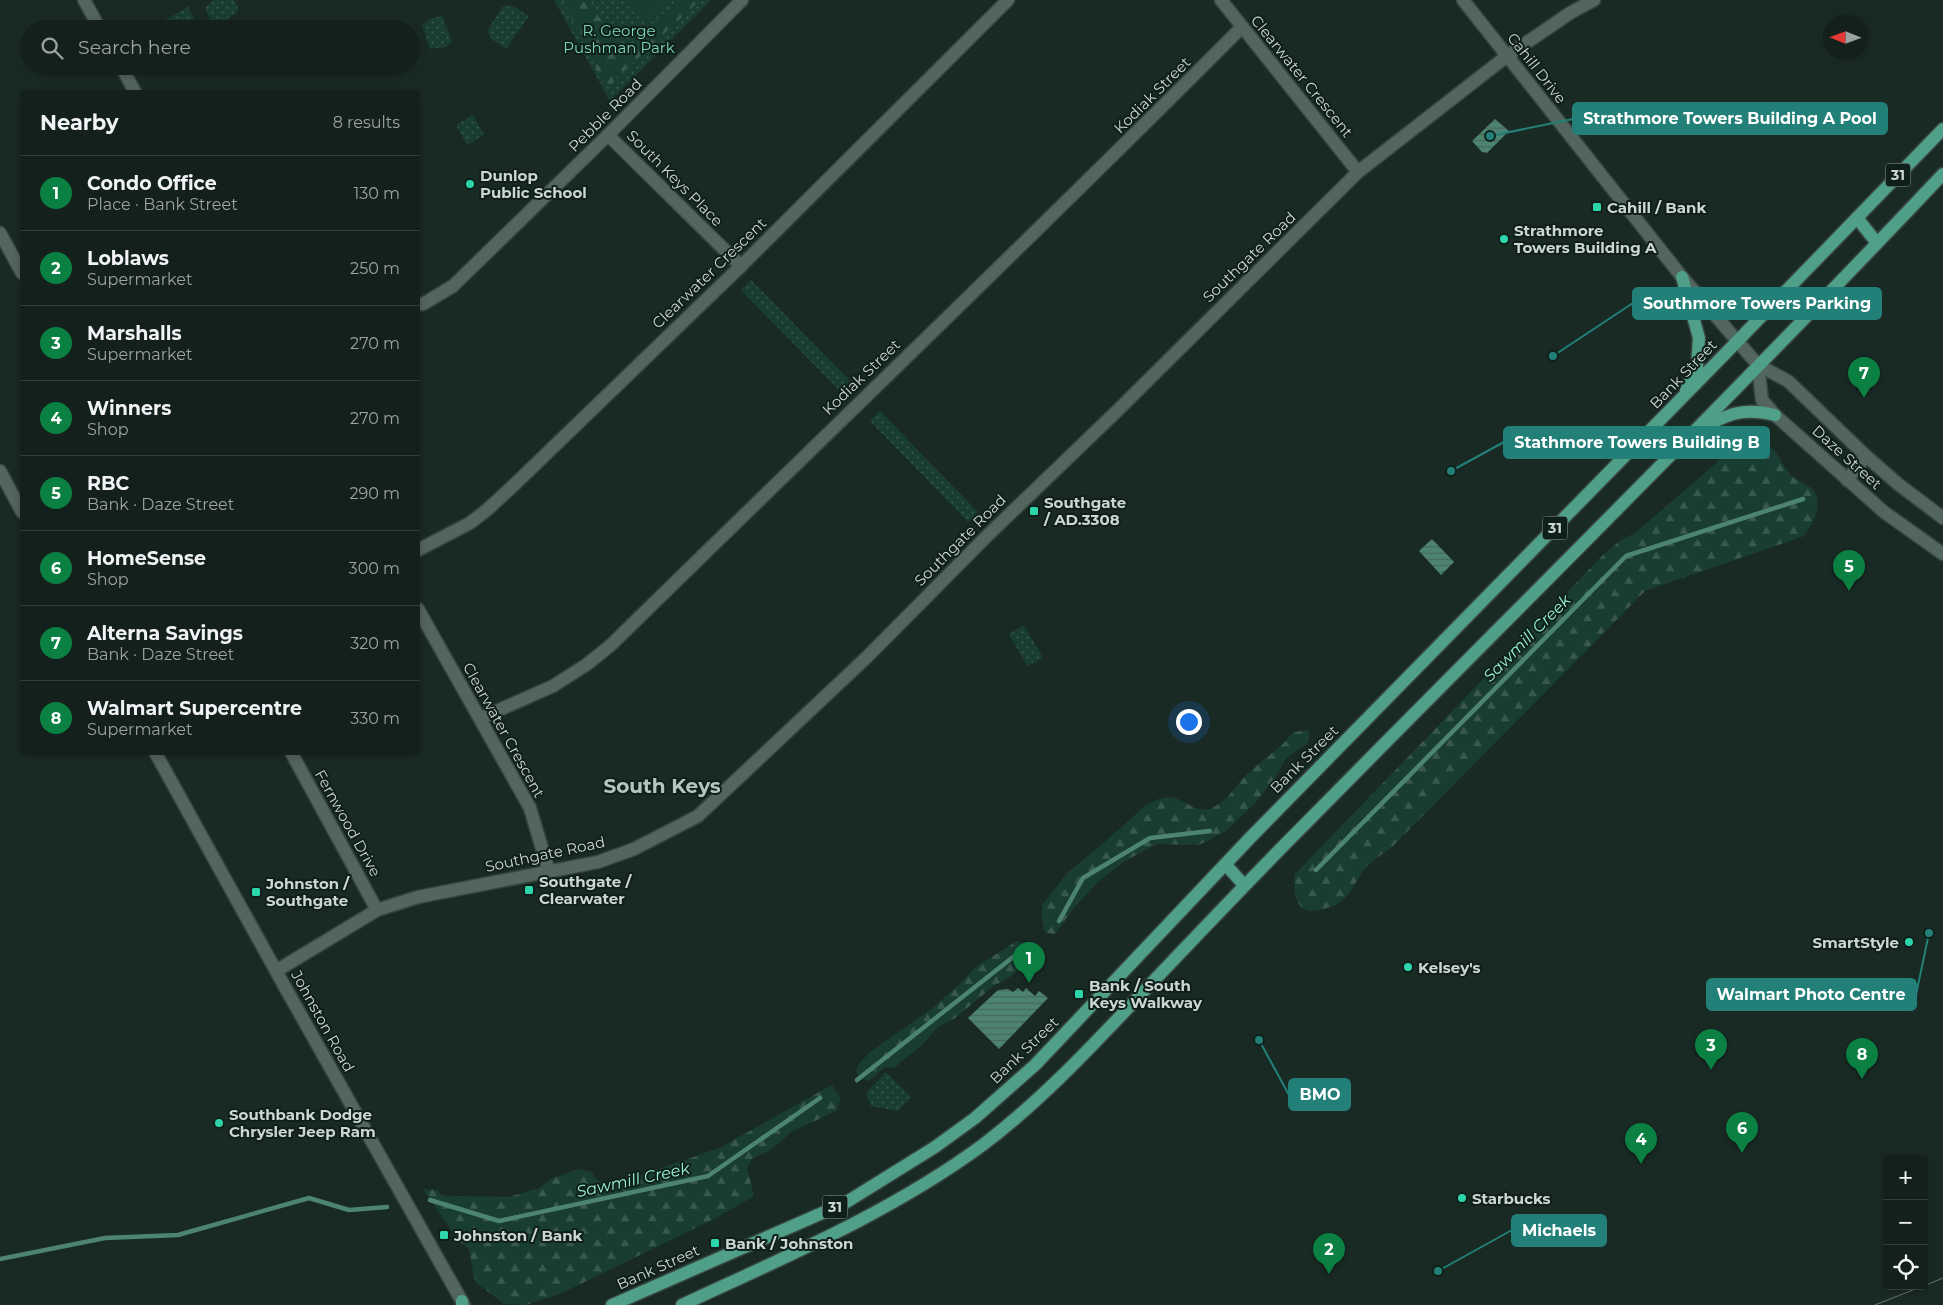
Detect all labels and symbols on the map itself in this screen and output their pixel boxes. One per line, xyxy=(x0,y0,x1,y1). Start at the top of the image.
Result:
street label: Clearwater Crescent xyxy=(1247,11,1357,141)
north arrow xyxy=(1823,15,1868,60)
park label: R. George Pushman Park xyxy=(563,21,675,57)
street label: Cahill Drive xyxy=(1503,29,1571,107)
street label: Kodiak Street xyxy=(1110,53,1194,137)
street label: Pebble Road xyxy=(564,74,646,156)
callout: Strathmore Towers Building A Pool xyxy=(1573,103,1887,134)
text: Strathmore Towers Building A Pool xyxy=(1583,109,1877,128)
street label: South Keys Place xyxy=(623,126,727,230)
road number: 31 xyxy=(1886,164,1910,186)
place label: Dunlop Public School xyxy=(480,166,587,202)
marker: Dunlop Public School xyxy=(464,178,476,190)
place label: Cahill / Bank xyxy=(1607,198,1706,217)
marker: Cahill / Bank xyxy=(1591,201,1603,213)
street label: Southgate Road xyxy=(1198,208,1300,306)
street label: Clearwater Crescent xyxy=(648,214,770,332)
place label: Strathmore Towers Building A xyxy=(1514,221,1657,257)
marker: Strathmore Towers Building A xyxy=(1498,233,1510,245)
callout: Southmore Towers Parking xyxy=(1633,288,1881,319)
text: Southmore Towers Parking xyxy=(1643,294,1871,313)
street label: Kodiak Street xyxy=(818,335,904,419)
street label: Bank Street xyxy=(1645,336,1721,412)
pin: 7 xyxy=(1848,357,1880,398)
street label: Daze Street xyxy=(1808,421,1886,493)
callout: Stathmore Towers Building B xyxy=(1504,427,1769,458)
text: Stathmore Towers Building B xyxy=(1514,433,1760,452)
street label: Southgate Road xyxy=(910,490,1010,590)
place label: Southgate / AD.3308 xyxy=(1043,493,1126,529)
marker: Southgate / AD.3308 xyxy=(1028,505,1040,517)
road number: 31 xyxy=(1542,516,1568,540)
pin: 5 xyxy=(1833,550,1865,591)
water label: Sawmill Creek xyxy=(1479,589,1576,686)
street label: Clearwater Crescent xyxy=(459,659,549,801)
your location xyxy=(1176,709,1202,735)
street label: Bank Street xyxy=(1266,721,1342,797)
street label: Fernwood Drive xyxy=(311,766,385,880)
district label: South Keys xyxy=(603,774,721,798)
street label: Southgate Road xyxy=(483,832,607,876)
place label: Southgate / Clearwater xyxy=(539,872,632,908)
place label: Johnston / Southgate xyxy=(265,874,350,910)
marker: Southgate / Clearwater xyxy=(523,884,535,896)
marker: Johnston / Southgate xyxy=(250,886,262,898)
place label: SmartStyle xyxy=(1813,933,1899,952)
marker: SmartStyle xyxy=(1903,936,1915,948)
pin: 1 xyxy=(1013,942,1045,983)
place label: Kelsey's xyxy=(1418,958,1481,977)
marker: Kelsey's xyxy=(1402,961,1414,973)
street label: Johnston Road xyxy=(287,966,359,1075)
place label: Bank / South Keys Walkway xyxy=(1089,976,1203,1012)
callout: Walmart Photo Centre xyxy=(1707,979,1916,1010)
text: Walmart Photo Centre xyxy=(1717,985,1905,1004)
marker: Bank / South Keys Walkway xyxy=(1073,988,1085,1000)
street label: Bank Street xyxy=(986,1012,1062,1088)
pin: 3 xyxy=(1695,1029,1727,1070)
pin: 8 xyxy=(1846,1038,1878,1079)
callout: BMO xyxy=(1289,1079,1350,1110)
text: BMO xyxy=(1299,1085,1341,1104)
place label: Southbank Dodge Chrysler Jeep Ram xyxy=(229,1105,376,1141)
pin: 6 xyxy=(1726,1112,1758,1153)
marker: Southbank Dodge Chrysler Jeep Ram xyxy=(213,1117,225,1129)
pin: 4 xyxy=(1625,1123,1657,1164)
water label: Sawmill Creek xyxy=(575,1158,693,1201)
place label: Starbucks xyxy=(1472,1189,1551,1208)
marker: Starbucks xyxy=(1456,1192,1468,1204)
road number: 31 xyxy=(822,1196,848,1218)
callout: Michaels xyxy=(1512,1215,1606,1246)
text: Michaels xyxy=(1522,1221,1596,1240)
place label: Johnston / Bank xyxy=(453,1226,583,1245)
marker: Johnston / Bank xyxy=(438,1229,450,1241)
pin: 2 xyxy=(1313,1233,1345,1274)
place label: Bank / Johnston xyxy=(725,1234,853,1253)
marker: Bank / Johnston xyxy=(709,1237,721,1249)
street label: Bank Street xyxy=(614,1240,702,1294)

